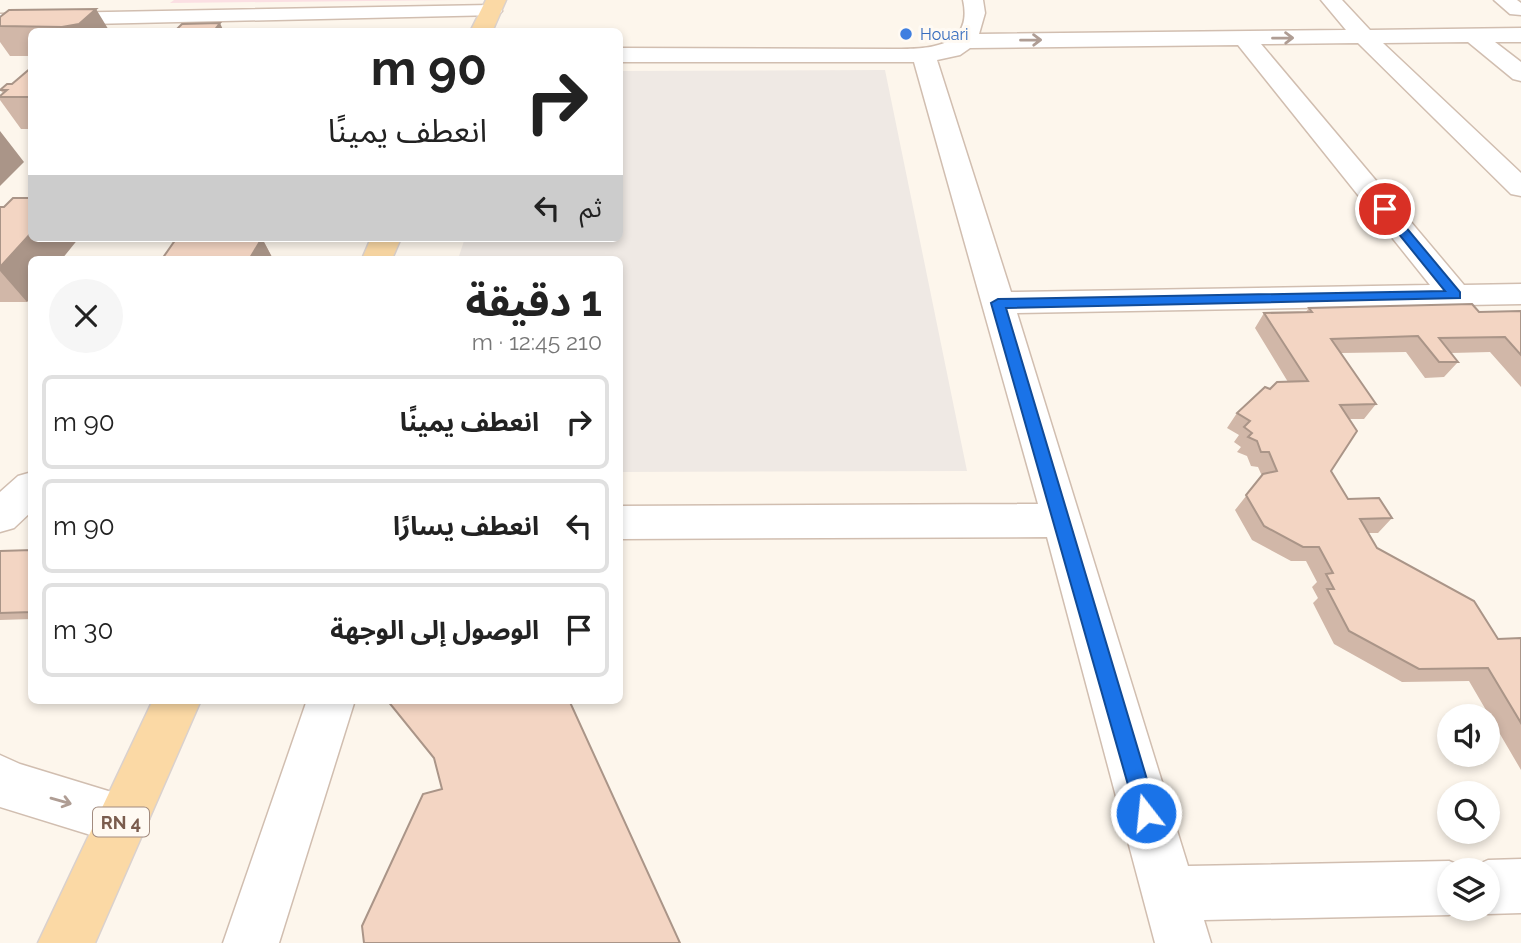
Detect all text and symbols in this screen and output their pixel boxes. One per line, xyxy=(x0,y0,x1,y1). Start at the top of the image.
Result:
place label: Houari xyxy=(920,25,969,44)
marker: Houari xyxy=(898,26,914,42)
one-way arrow xyxy=(1271,31,1294,45)
one-way arrow xyxy=(1019,34,1042,47)
text: 90 m xyxy=(371,39,487,96)
icon: right xyxy=(511,56,602,147)
text: انعطف يمينًا xyxy=(328,112,487,149)
pin xyxy=(1355,179,1415,239)
icon: left xyxy=(528,189,566,227)
icon: arrive xyxy=(1366,190,1404,228)
text: ثم xyxy=(580,193,602,223)
text: 1 دقيقة xyxy=(465,277,602,326)
button: close xyxy=(49,279,123,353)
text: 210 m · 12:45 xyxy=(472,328,602,355)
icon: right xyxy=(560,403,598,441)
text: 90 m xyxy=(53,407,115,437)
text: انعطف يمينًا xyxy=(400,407,539,437)
icon: left xyxy=(560,507,598,545)
text: 90 m xyxy=(53,511,115,541)
text: انعطف يسارًا xyxy=(393,511,539,541)
icon: arrive xyxy=(560,611,598,649)
text: 30 m xyxy=(53,615,113,645)
text: الوصول إلى الوجهة xyxy=(330,615,539,645)
map controls xyxy=(1437,704,1500,921)
button: sound xyxy=(1437,704,1500,767)
position arrow xyxy=(1109,776,1183,850)
button: search xyxy=(1437,781,1500,844)
one-way arrow xyxy=(49,795,71,808)
road number: RN 4 xyxy=(93,808,149,836)
button: layers xyxy=(1437,858,1500,921)

